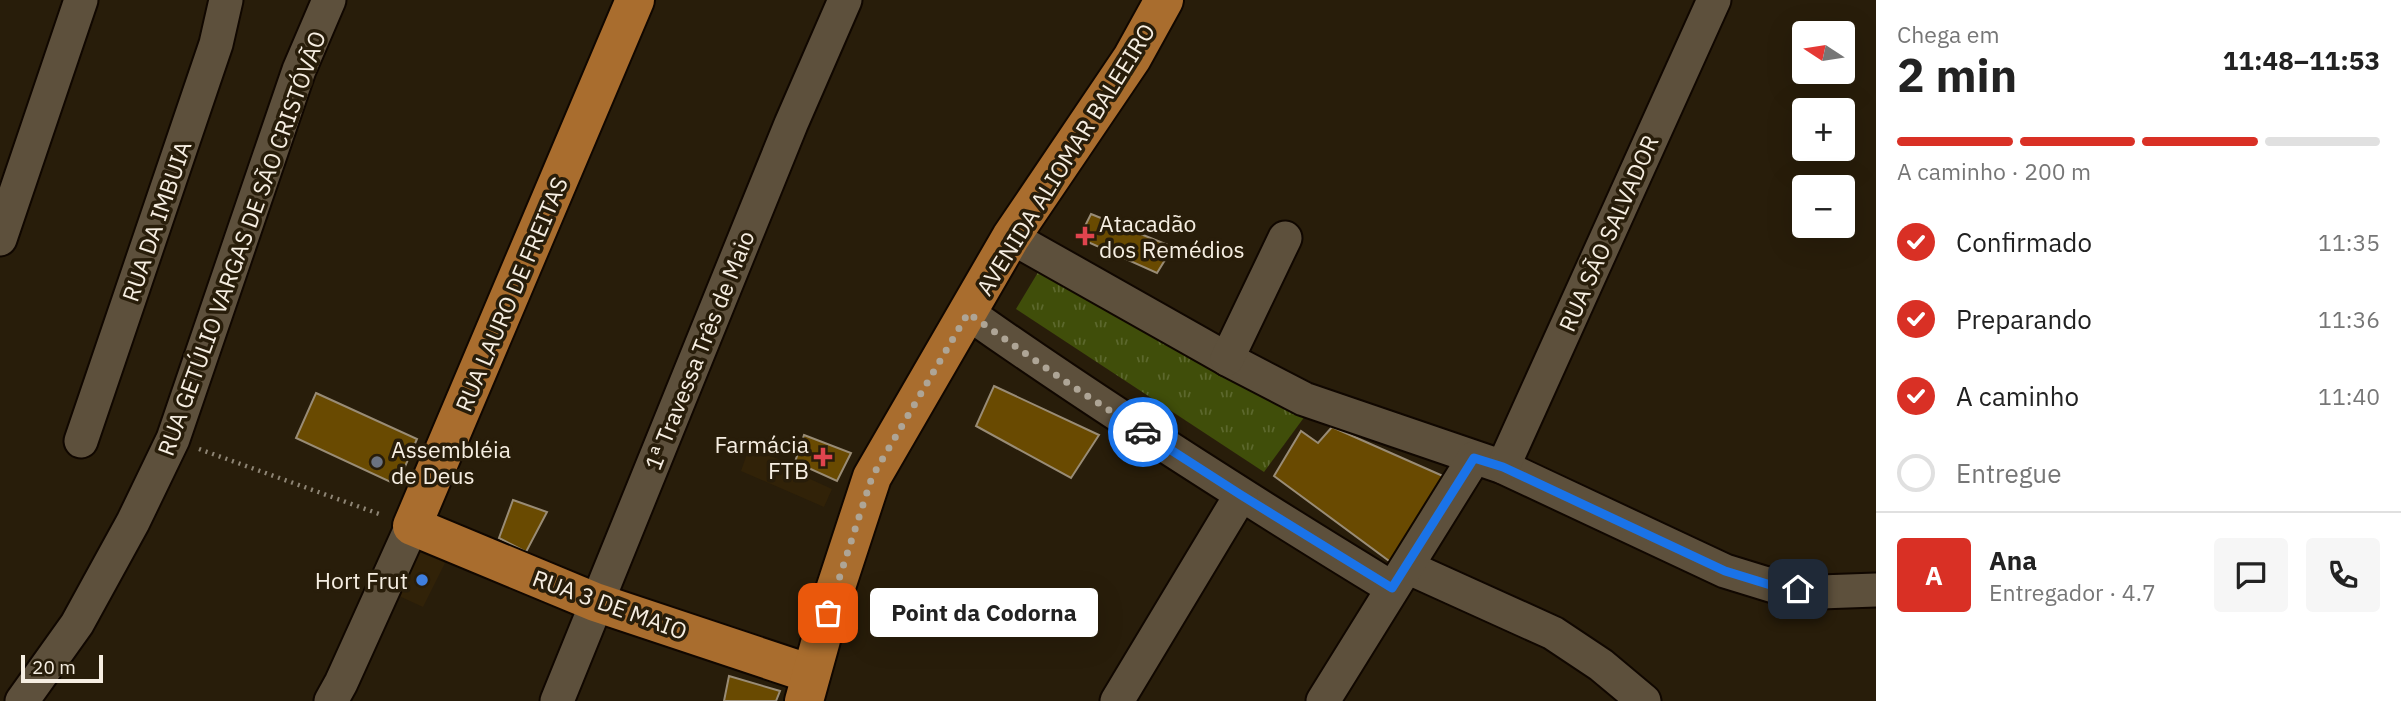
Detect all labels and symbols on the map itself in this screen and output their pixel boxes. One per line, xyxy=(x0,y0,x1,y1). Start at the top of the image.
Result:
street label: AVENIDA ALIOMAR BALEEIRO xyxy=(969,17,1161,301)
north arrow xyxy=(1792,21,1855,84)
street label: RUA GETÚLIO VARGAS DE SÃO CRISTÓVÃO xyxy=(150,27,332,459)
street label: RUA SÃO SALVADOR xyxy=(1551,130,1665,336)
street label: RUA DA IMBUIA xyxy=(115,137,198,305)
street label: RUA LAURO DE FREITAS xyxy=(448,172,574,416)
place label: Atacadão dos Remédios xyxy=(1099,208,1245,264)
street label: 1ª Travessa Três de Maio xyxy=(637,226,761,474)
marker: Atacadão dos Remédios xyxy=(1077,228,1093,244)
courier xyxy=(1108,397,1178,467)
place label: Farmácia FTB xyxy=(714,429,809,485)
place label: Assembléia de Deus xyxy=(391,434,511,490)
marker: Farmácia FTB xyxy=(815,449,831,465)
marker: Assembléia de Deus xyxy=(369,454,385,470)
pin xyxy=(1768,559,1828,619)
street label: RUA 3 DE MAIO xyxy=(529,562,691,646)
place label: Hort Frut xyxy=(315,565,408,595)
marker: Hort Frut xyxy=(414,572,430,588)
pin xyxy=(798,583,858,643)
callout: Point da Codorna xyxy=(870,588,1098,638)
scale bar xyxy=(21,652,103,684)

